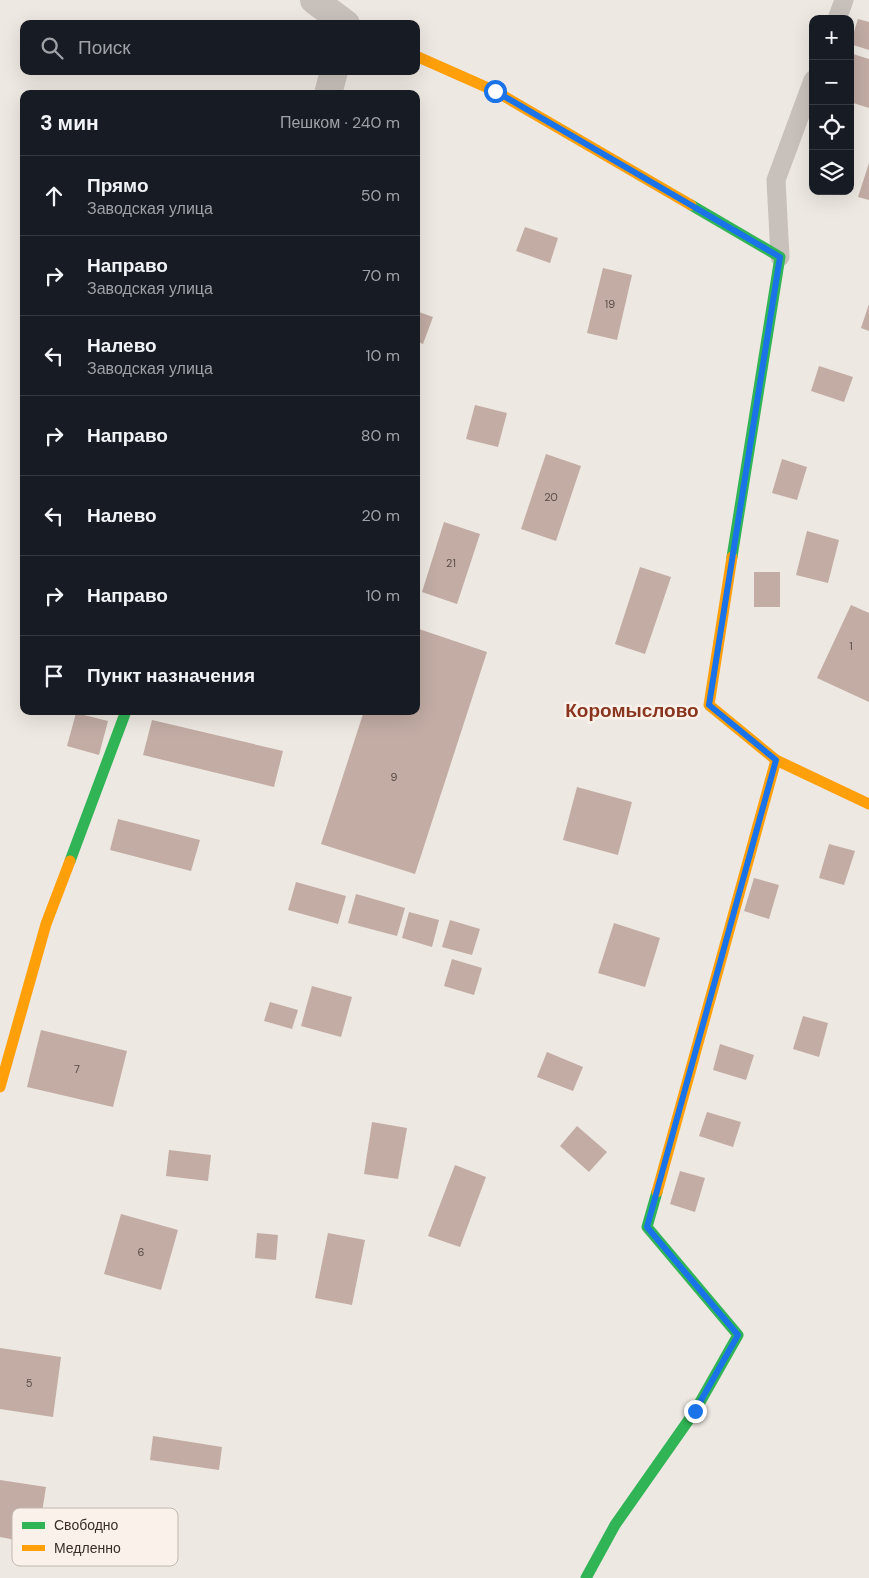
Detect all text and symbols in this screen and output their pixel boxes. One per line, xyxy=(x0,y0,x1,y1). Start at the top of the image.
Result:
map controls xyxy=(809,15,854,195)
button: + xyxy=(809,15,854,60)
search box xyxy=(20,20,420,75)
icon: search xyxy=(38,34,66,62)
text: Поиск xyxy=(78,35,131,60)
button: − xyxy=(809,60,854,105)
route start xyxy=(484,80,507,103)
button: locate xyxy=(809,105,854,150)
text: 3 мин xyxy=(40,109,99,137)
text: Пешком · 240 m xyxy=(280,112,400,133)
button: layers xyxy=(809,150,854,195)
text: Прямо xyxy=(87,173,149,198)
icon: ahead xyxy=(40,182,68,210)
text: 50 m xyxy=(361,185,400,206)
text: Заводская улица xyxy=(87,198,213,219)
text: Направо xyxy=(87,253,168,278)
icon: right xyxy=(40,262,68,290)
text: 70 m xyxy=(362,265,400,286)
text: Заводская улица xyxy=(87,278,213,299)
house number: 19 xyxy=(605,297,615,311)
text: Налево xyxy=(87,333,157,358)
icon: left xyxy=(40,342,68,370)
text: 10 m xyxy=(366,345,400,366)
text: Заводская улица xyxy=(87,358,213,379)
icon: right xyxy=(40,422,68,450)
text: Направо xyxy=(87,423,168,448)
text: 80 m xyxy=(361,425,400,446)
house number: 20 xyxy=(544,490,558,504)
icon: left xyxy=(40,502,68,530)
text: Налево xyxy=(87,503,157,528)
text: 20 m xyxy=(361,505,400,526)
house number: 21 xyxy=(446,556,456,570)
icon: right xyxy=(40,582,68,610)
text: Направо xyxy=(87,583,168,608)
text: 10 m xyxy=(366,585,400,606)
house number: 1 xyxy=(849,639,853,653)
icon: arrive xyxy=(40,662,68,690)
text: Пункт назначения xyxy=(87,663,255,688)
district label: Коромыслово xyxy=(565,698,699,723)
house number: 9 xyxy=(391,770,398,784)
house number: 7 xyxy=(74,1062,80,1076)
house number: 6 xyxy=(138,1245,145,1259)
house number: 5 xyxy=(26,1376,33,1390)
route end xyxy=(684,1400,707,1423)
legend xyxy=(12,1508,178,1566)
text: Свободно xyxy=(54,1516,119,1534)
text: Медленно xyxy=(54,1539,121,1557)

